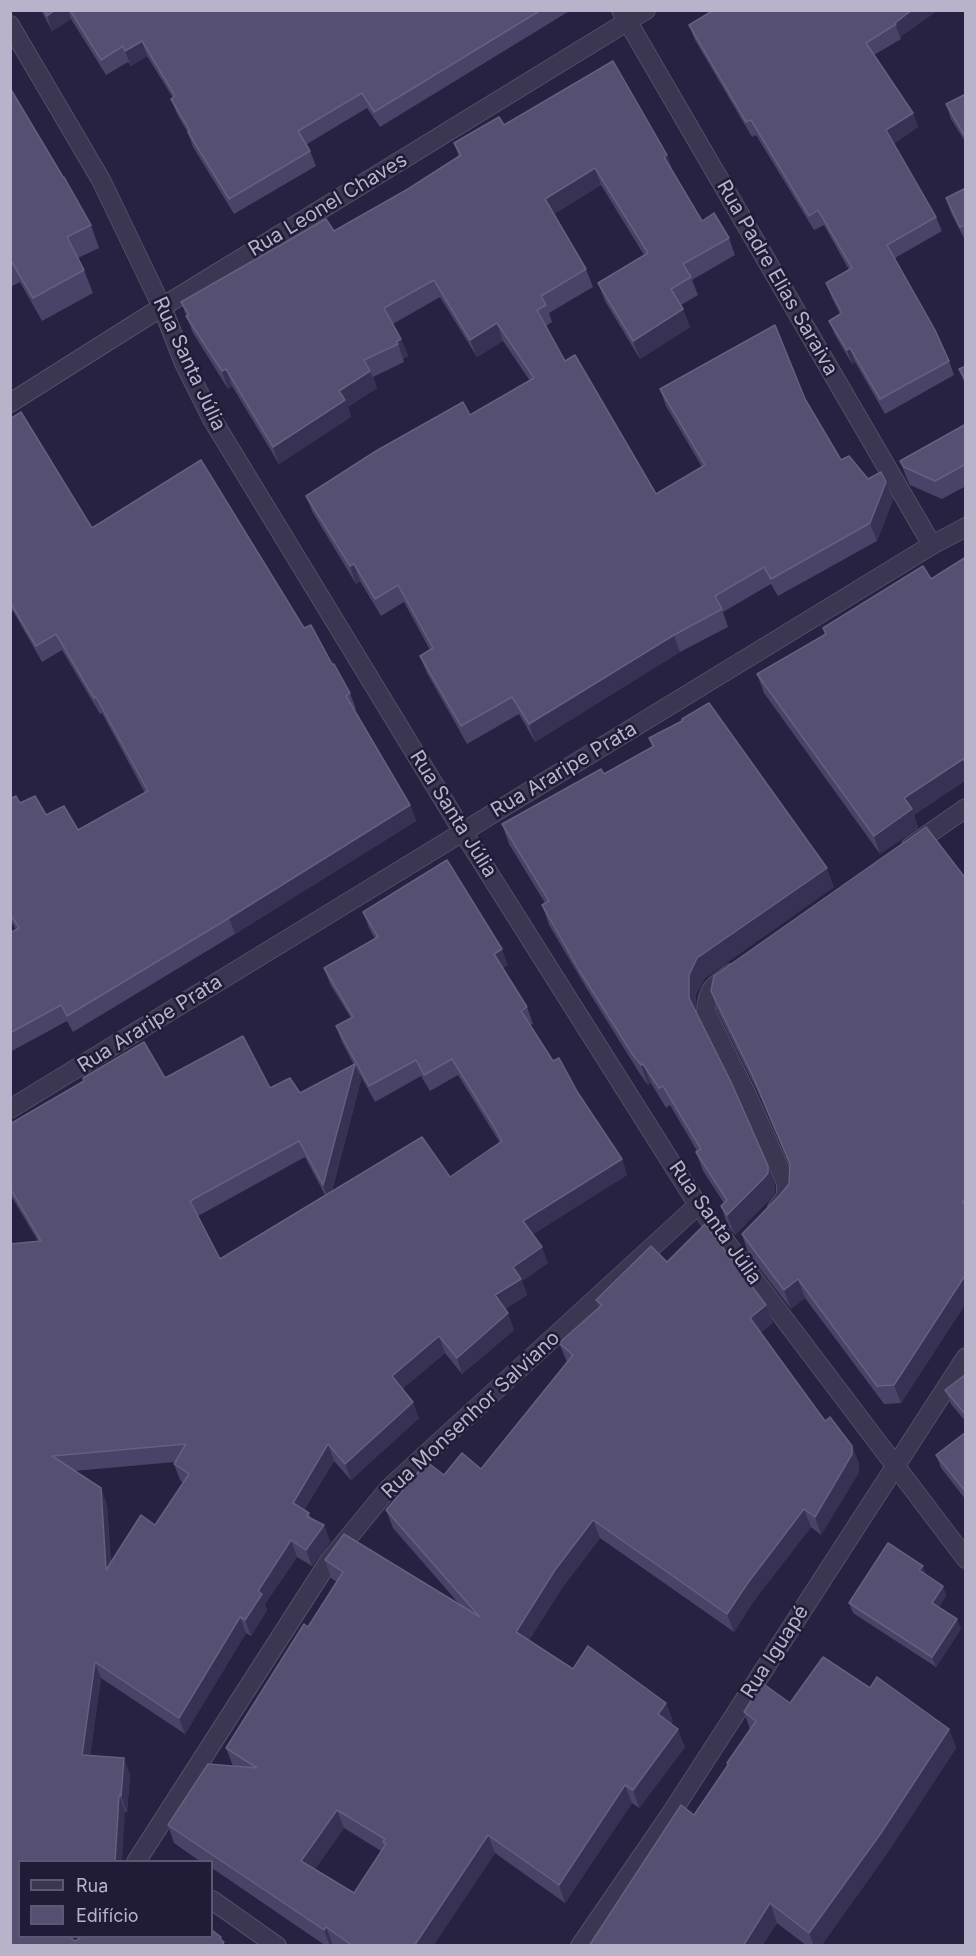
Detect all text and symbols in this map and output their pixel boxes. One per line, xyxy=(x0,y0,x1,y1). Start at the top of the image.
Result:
street label: Rua Leonel Chaves xyxy=(244,148,412,262)
street label: Rua Padre Elias Saraiva xyxy=(711,176,843,380)
street label: Rua Santa Júlia xyxy=(147,293,231,435)
street label: Rua Araripe Prata xyxy=(487,717,641,823)
street label: Rua Santa Júlia xyxy=(404,746,502,882)
street label: Rua Araripe Prata xyxy=(73,970,227,1078)
street label: Rua Santa Júlia xyxy=(664,1157,766,1289)
street label: Rua Monsenhor Salviano xyxy=(377,1326,565,1504)
street label: Rua Iguapé xyxy=(736,1601,814,1703)
legend xyxy=(18,1860,213,1938)
text: Rua xyxy=(76,1875,108,1896)
text: Edifício xyxy=(76,1905,139,1926)

